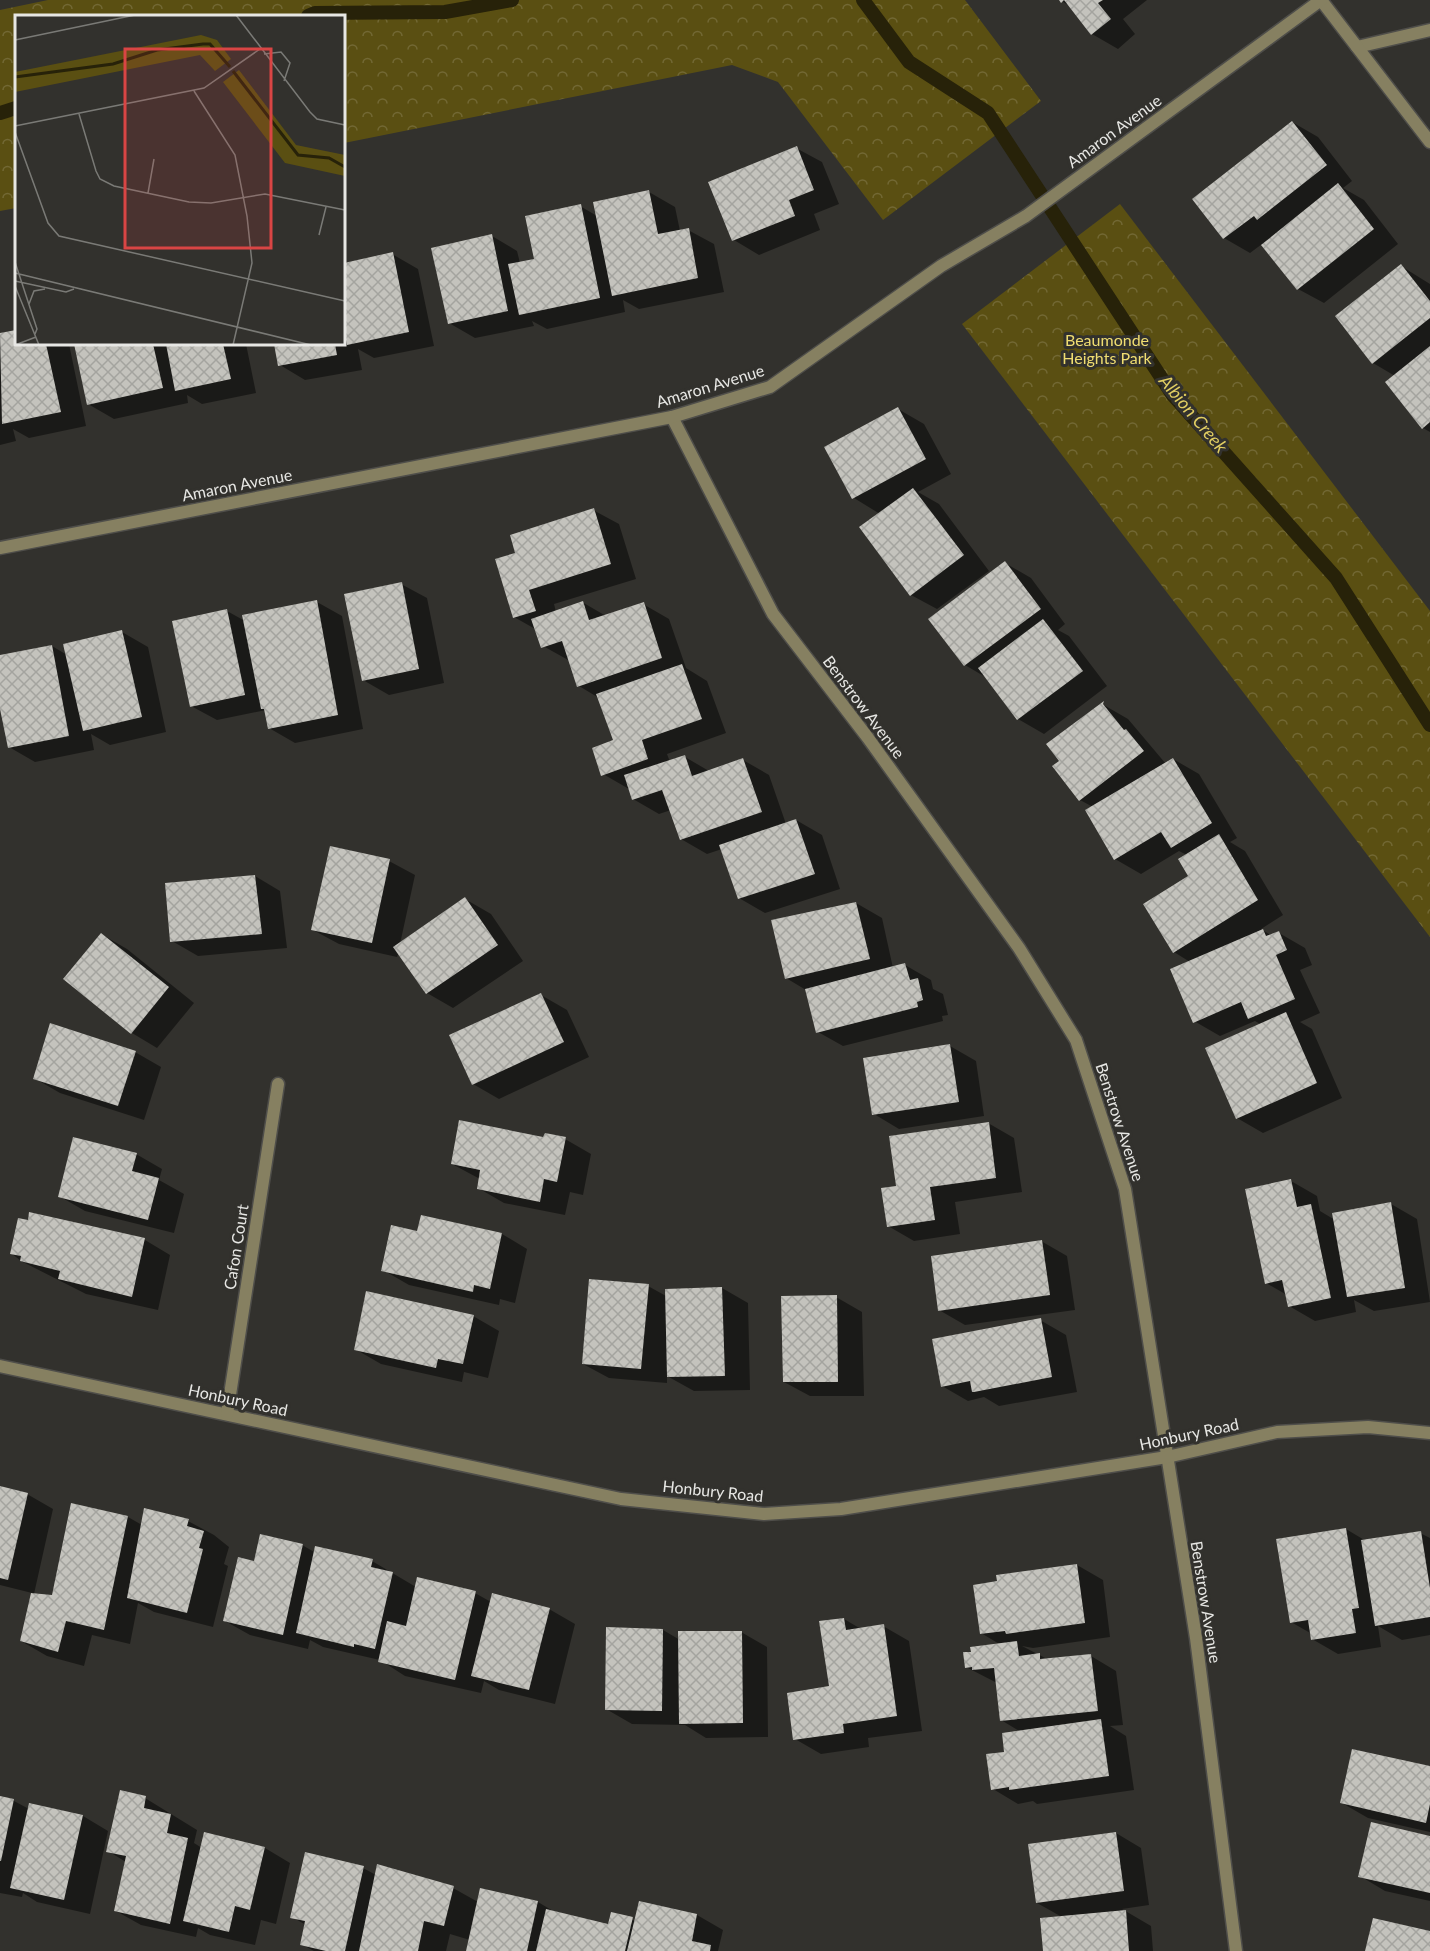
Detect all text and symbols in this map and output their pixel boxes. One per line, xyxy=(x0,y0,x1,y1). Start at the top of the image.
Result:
inset map xyxy=(15,15,345,345)
street label: Amaron Avenue xyxy=(1063,90,1165,171)
park label: Beaumonde Heights Park xyxy=(1062,330,1153,367)
street label: Amaron Avenue xyxy=(654,360,766,411)
water label: Albion Creek xyxy=(1154,369,1233,457)
street label: Amaron Avenue xyxy=(180,465,294,505)
street label: Benstrow Avenue xyxy=(820,652,909,762)
street label: Benstrow Avenue xyxy=(1092,1060,1149,1184)
street label: Cafon Court xyxy=(219,1203,252,1291)
street label: Honbury Road xyxy=(187,1380,290,1419)
street label: Honbury Road xyxy=(1137,1414,1240,1453)
street label: Honbury Road xyxy=(662,1476,764,1505)
street label: Benstrow Avenue xyxy=(1187,1539,1226,1664)

